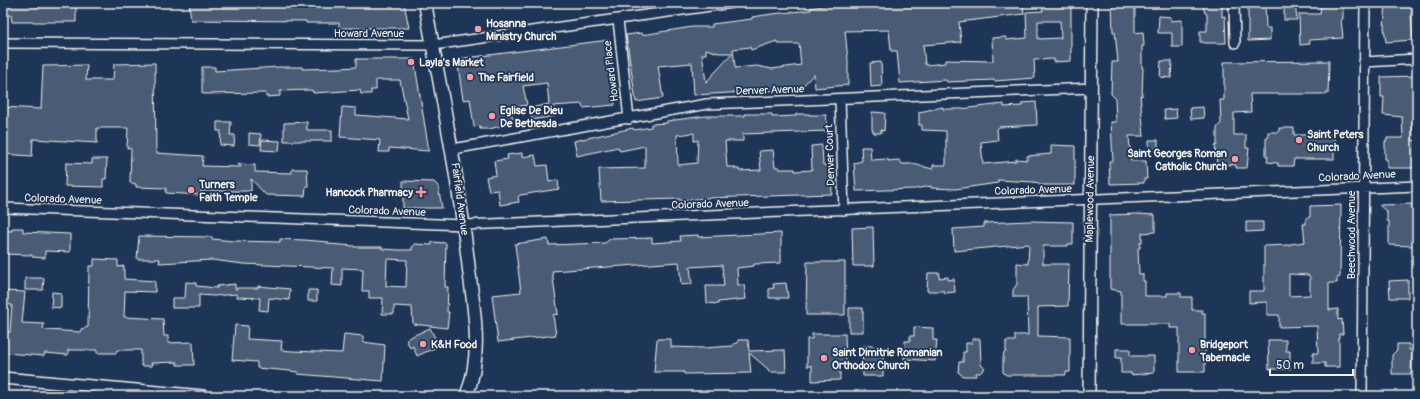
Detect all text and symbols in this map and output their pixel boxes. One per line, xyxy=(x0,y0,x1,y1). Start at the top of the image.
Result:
place label: Hosanna Ministry Church xyxy=(486,17,556,43)
marker: Hosanna Ministry Church xyxy=(473,24,483,34)
street label: Howard Avenue xyxy=(334,27,405,40)
street label: Howard Place xyxy=(601,39,621,102)
place label: Layla's Market xyxy=(419,56,484,69)
marker: Layla's Market xyxy=(406,57,416,67)
place label: The Fairfield xyxy=(477,71,534,84)
marker: The Fairfield xyxy=(465,72,475,82)
street label: Denver Avenue xyxy=(735,82,805,98)
place label: Eglise De Dieu De Bethesda xyxy=(500,104,564,130)
marker: Eglise De Dieu De Bethesda xyxy=(487,111,497,121)
street label: Denver Court xyxy=(822,123,838,186)
place label: Saint Peters Church xyxy=(1307,128,1364,154)
marker: Saint Peters Church xyxy=(1294,135,1304,145)
place label: Saint Georges Roman Catholic Church xyxy=(1127,147,1227,173)
marker: Saint Georges Roman Catholic Church xyxy=(1230,154,1240,164)
street label: Maplewood Avenue xyxy=(1083,155,1097,243)
street label: Fairfield Avenue xyxy=(448,162,472,237)
street label: Colorado Avenue xyxy=(1318,167,1397,185)
place label: Turners Faith Temple xyxy=(198,178,258,204)
street label: Colorado Avenue xyxy=(994,182,1073,198)
marker: Turners Faith Temple xyxy=(186,185,196,195)
place label: Hancock Pharmacy xyxy=(326,186,413,199)
marker: Hancock Pharmacy xyxy=(416,187,426,197)
street label: Beechwood Avenue xyxy=(1345,190,1358,279)
street label: Colorado Avenue xyxy=(24,191,103,207)
street label: Colorado Avenue xyxy=(671,196,750,212)
street label: Colorado Avenue xyxy=(348,203,427,219)
place label: K&H Food xyxy=(431,338,477,351)
place label: Bridgeport Tabernacle xyxy=(1199,338,1251,364)
marker: K&H Food xyxy=(418,339,428,349)
marker: Bridgeport Tabernacle xyxy=(1187,345,1197,355)
place label: Saint Dimitrie Romanian Orthodox Church xyxy=(832,346,942,372)
scale bar xyxy=(1270,351,1353,377)
marker: Saint Dimitrie Romanian Orthodox Church xyxy=(819,353,829,363)
text: 50 m xyxy=(1276,358,1304,373)

